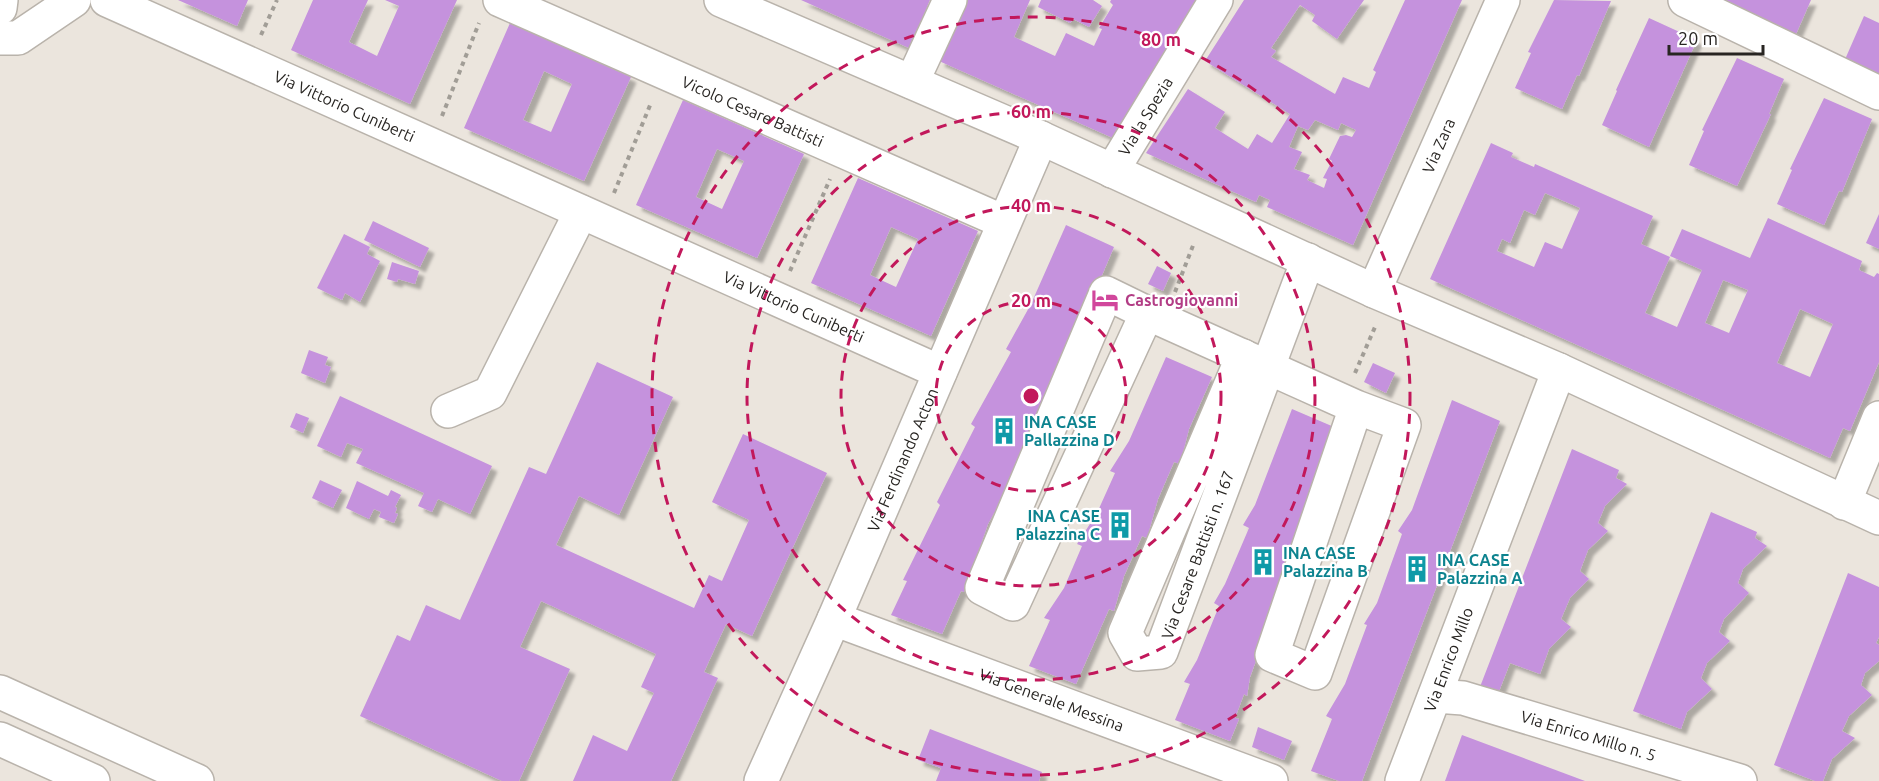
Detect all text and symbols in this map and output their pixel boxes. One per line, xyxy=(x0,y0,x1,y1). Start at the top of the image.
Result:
scale bar xyxy=(1669,18,1764,56)
text: 20 m xyxy=(1678,28,1718,48)
text: 80 m xyxy=(1141,29,1181,49)
street label: Via Vittorio Cuniberti xyxy=(271,67,418,145)
street label: Vicolo Cesare Battisti xyxy=(679,72,826,150)
street label: Via la Spezia xyxy=(1115,74,1176,159)
text: 60 m xyxy=(1011,101,1051,121)
street label: Via Zara xyxy=(1418,115,1458,176)
text: 40 m xyxy=(1011,195,1051,215)
street label: Via Vittorio Cuniberti xyxy=(720,267,867,346)
hotel icon: Castrogiovanni xyxy=(1090,285,1120,315)
text: 20 m xyxy=(1011,290,1051,310)
place label: Castrogiovanni xyxy=(1125,291,1238,309)
street label: Via Ferdinando Acton xyxy=(864,385,941,534)
centre of rings xyxy=(1021,386,1041,406)
place label: INA CASE Pallazzina D xyxy=(1024,413,1115,449)
building icon: INA CASE Pallazzina D xyxy=(989,416,1019,446)
street label: Via Cesare Battisti n. 167 xyxy=(1158,468,1237,642)
place label: INA CASE Palazzina C xyxy=(1016,507,1100,543)
building icon: INA CASE Palazzina C xyxy=(1105,510,1135,540)
place label: INA CASE Palazzina B xyxy=(1283,544,1368,580)
building icon: INA CASE Palazzina B xyxy=(1248,547,1278,577)
place label: INA CASE Palazzina A xyxy=(1437,551,1523,587)
building icon: INA CASE Palazzina A xyxy=(1402,554,1432,584)
street label: Via Enrico Millo xyxy=(1420,605,1477,714)
street label: Via Generale Messina xyxy=(977,665,1126,735)
street label: Via Enrico Millo n. 5 xyxy=(1519,707,1658,764)

